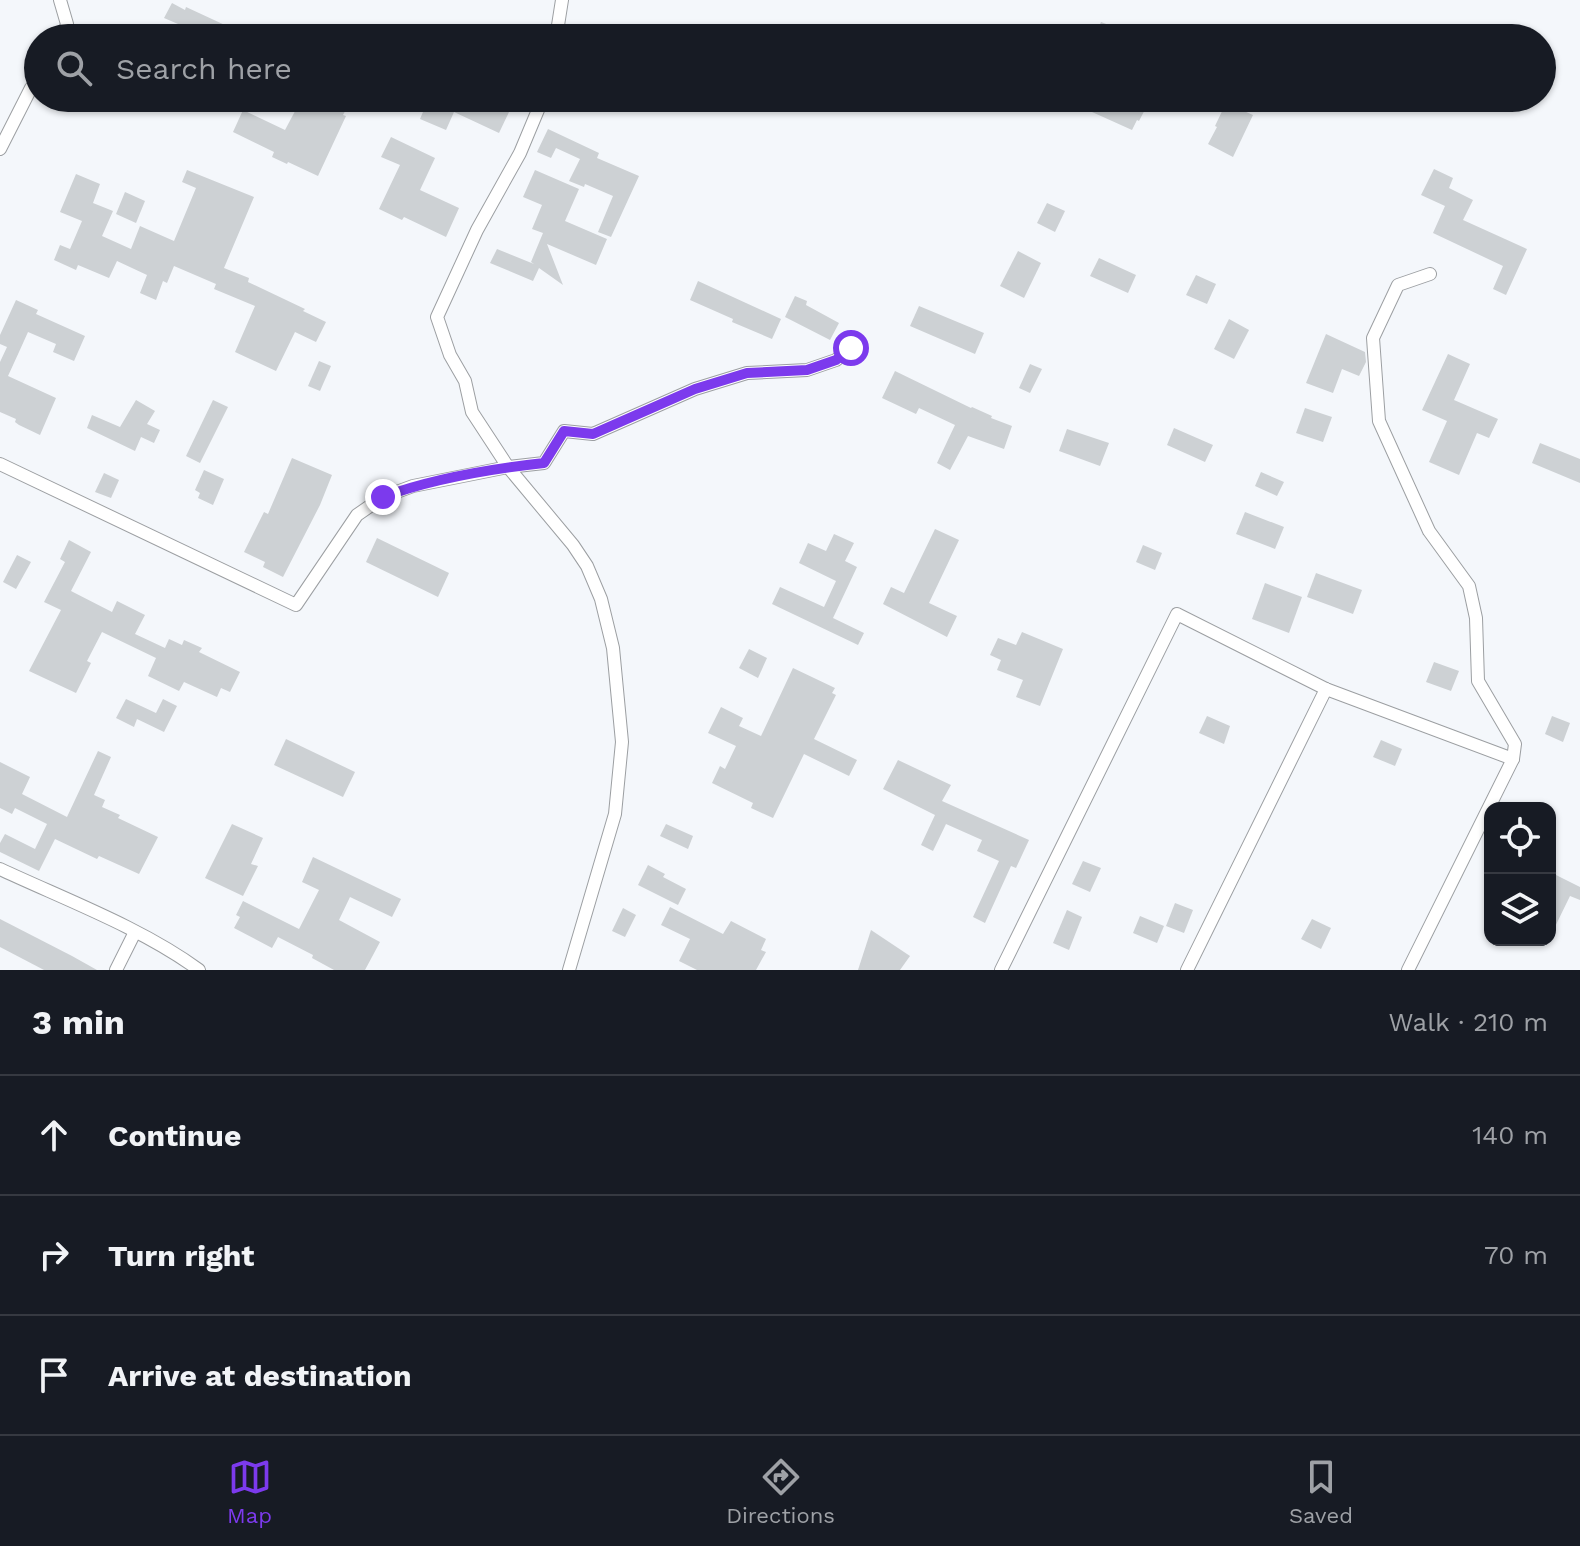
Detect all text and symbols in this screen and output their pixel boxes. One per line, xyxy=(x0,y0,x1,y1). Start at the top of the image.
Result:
search box xyxy=(24,24,1556,112)
icon: search xyxy=(52,46,96,90)
text: Search here xyxy=(116,51,292,86)
route start xyxy=(833,330,869,366)
route end xyxy=(365,479,401,515)
map controls xyxy=(1484,802,1556,946)
button: locate xyxy=(1484,802,1556,874)
button: layers xyxy=(1484,874,1556,946)
text: 3 min xyxy=(32,1002,125,1042)
text: Walk · 210 m xyxy=(1388,1007,1548,1037)
icon: ahead xyxy=(32,1113,76,1157)
text: Continue xyxy=(108,1118,241,1153)
text: 140 m xyxy=(1472,1120,1548,1150)
icon: right xyxy=(32,1233,76,1277)
text: Turn right xyxy=(108,1238,254,1273)
text: 70 m xyxy=(1484,1240,1548,1270)
icon: arrive xyxy=(32,1353,76,1397)
text: Arrive at destination xyxy=(108,1358,412,1393)
tab: Map xyxy=(227,1455,272,1528)
tab: Directions xyxy=(726,1455,835,1528)
tab: Saved xyxy=(1289,1455,1353,1528)

